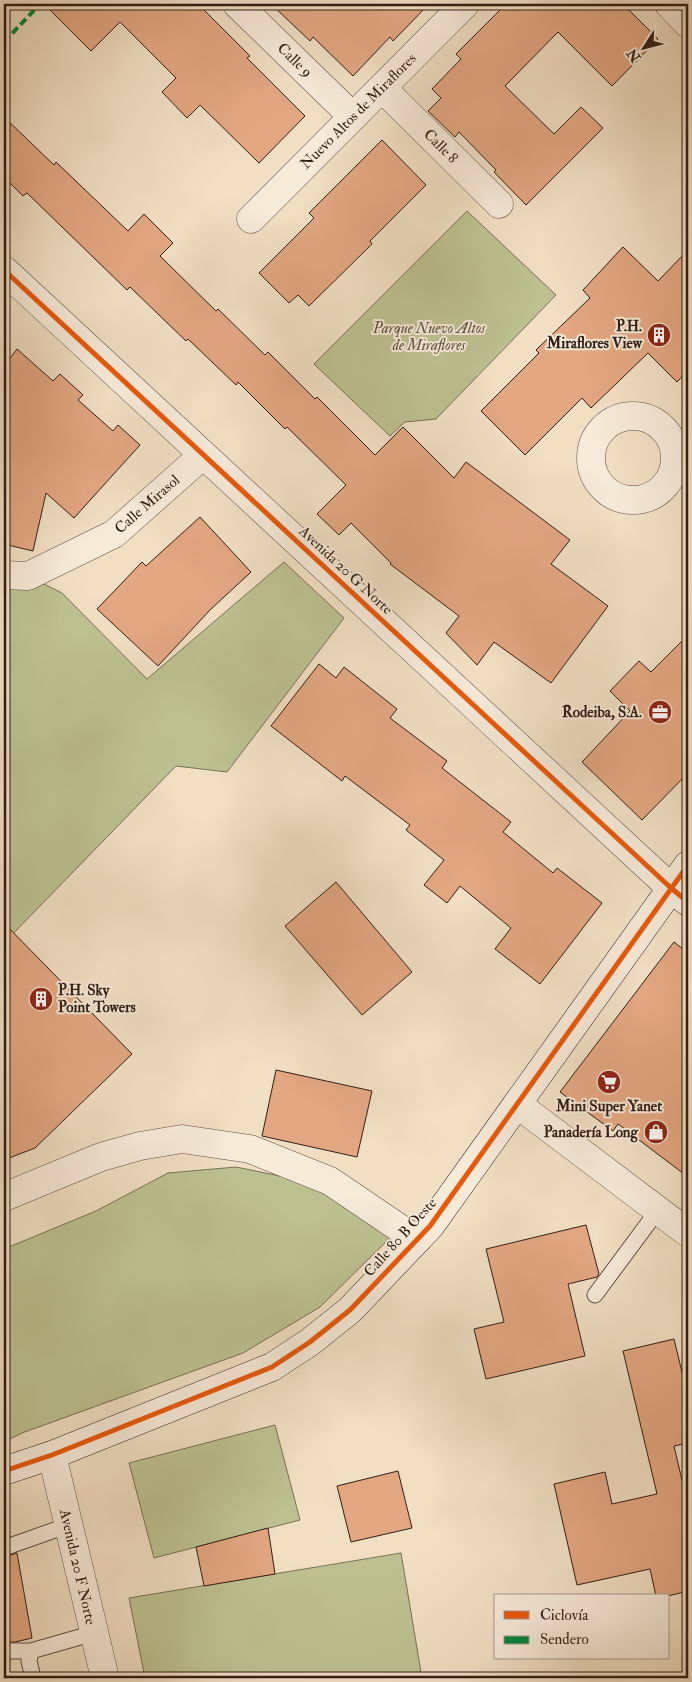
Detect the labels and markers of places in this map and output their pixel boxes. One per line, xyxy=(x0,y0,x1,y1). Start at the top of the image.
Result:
place label: P.H. Miraflores View xyxy=(546,317,643,353)
building icon: P.H. Miraflores View xyxy=(646,322,672,348)
office icon: Rodeiba, S.A. xyxy=(647,699,673,725)
place label: Rodeiba, S.A. xyxy=(562,703,642,722)
place label: P.H. Sky Point Towers xyxy=(58,981,136,1017)
building icon: P.H. Sky Point Towers xyxy=(28,986,54,1012)
supermarket icon: Mini Super Yanet xyxy=(596,1069,622,1095)
place label: Mini Super Yanet xyxy=(555,1097,662,1117)
shop icon: Panadería Long xyxy=(643,1119,669,1145)
place label: Panadería Long xyxy=(544,1123,639,1143)

